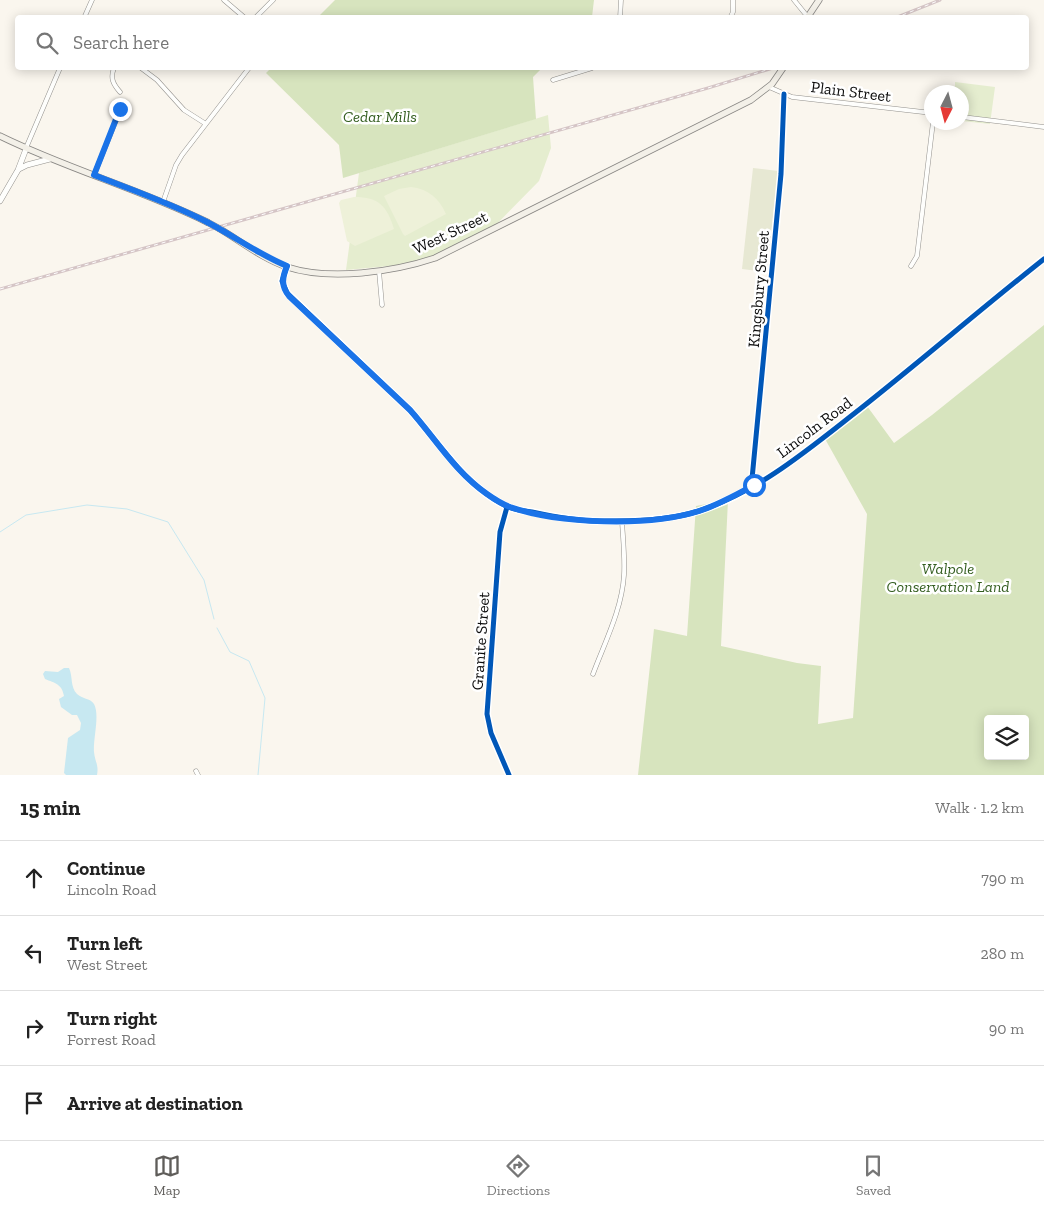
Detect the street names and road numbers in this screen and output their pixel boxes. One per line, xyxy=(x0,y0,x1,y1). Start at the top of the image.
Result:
street label: Plain Street xyxy=(810,77,892,106)
street label: West Street xyxy=(410,207,491,258)
street label: Kingsbury Street xyxy=(744,230,773,348)
street label: Lincoln Road xyxy=(773,393,856,462)
street label: Granite Street xyxy=(468,591,493,691)

